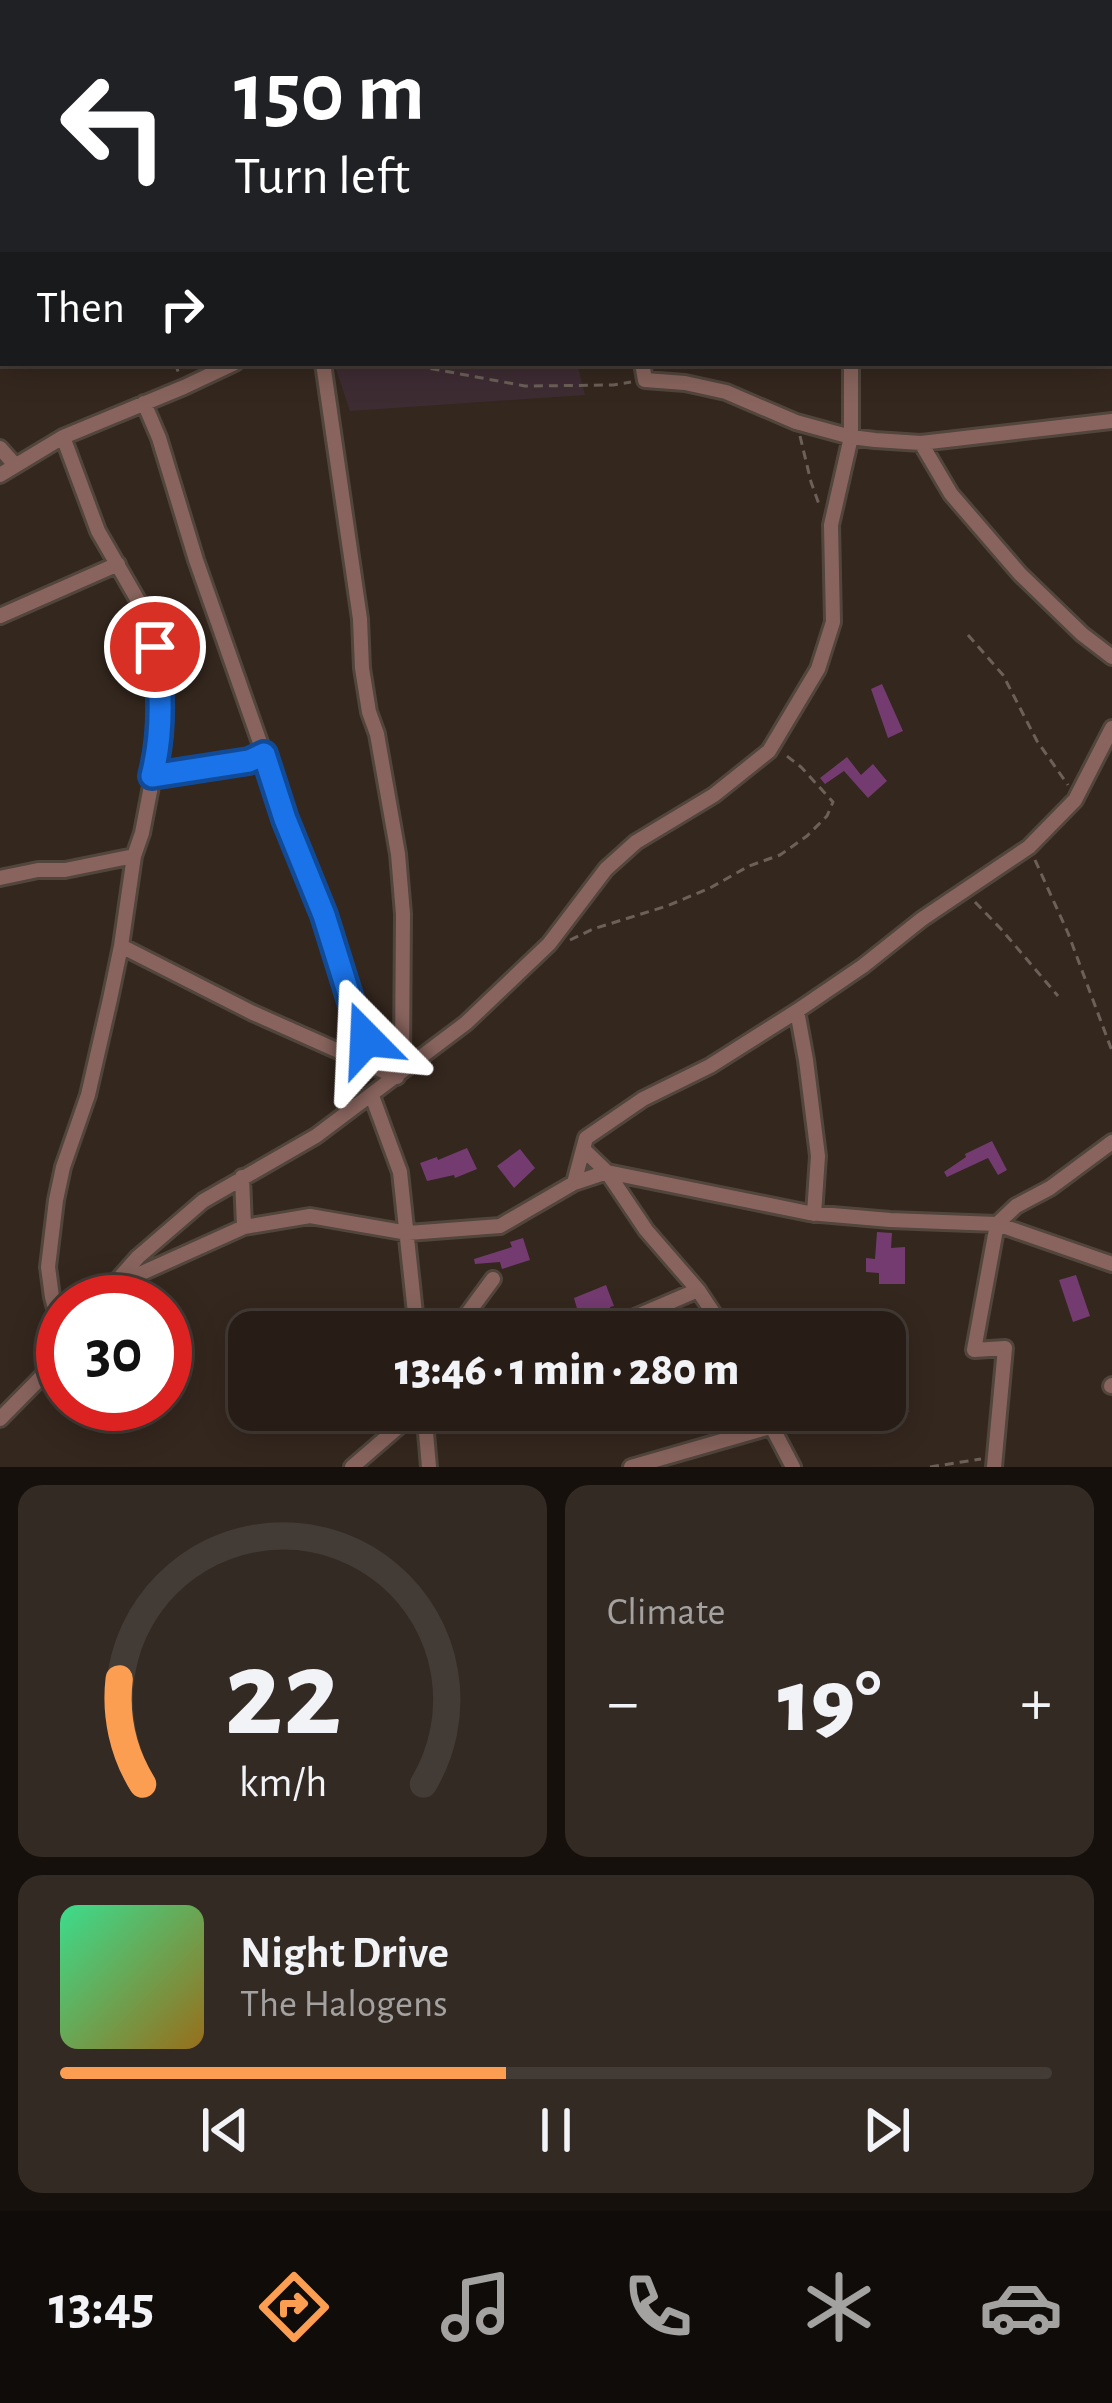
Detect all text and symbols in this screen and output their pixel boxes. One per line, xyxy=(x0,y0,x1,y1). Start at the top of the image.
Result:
icon: left xyxy=(36,48,192,204)
text: 150 m xyxy=(234,52,425,136)
text: Turn left xyxy=(234,150,410,204)
icon: right xyxy=(149,276,215,342)
text: Then xyxy=(36,286,125,331)
pin xyxy=(104,596,206,698)
icon: arrive xyxy=(122,614,188,680)
position arrow xyxy=(303,976,429,1102)
speed limit sign: 30 xyxy=(36,1275,192,1431)
text: 13:46 · 1 min · 280 m xyxy=(395,1348,739,1393)
text: Climate xyxy=(607,1593,725,1632)
text: 22 xyxy=(224,1633,341,1758)
text: 19° xyxy=(778,1658,881,1748)
text: − xyxy=(607,1670,639,1736)
text: + xyxy=(1020,1670,1052,1736)
text: km/h xyxy=(238,1762,327,1805)
text: Night Drive xyxy=(240,1931,449,1976)
text: The Halogens xyxy=(240,1985,448,2024)
icon: previous xyxy=(192,2097,258,2163)
icon: pause xyxy=(523,2097,589,2163)
icon: next xyxy=(854,2097,920,2163)
icon: directions xyxy=(252,2265,336,2349)
icon: music xyxy=(434,2265,518,2349)
icon: phone xyxy=(616,2265,700,2349)
icon: climate xyxy=(797,2265,881,2349)
icon: car xyxy=(979,2265,1063,2349)
text: 13:45 xyxy=(49,2280,154,2334)

